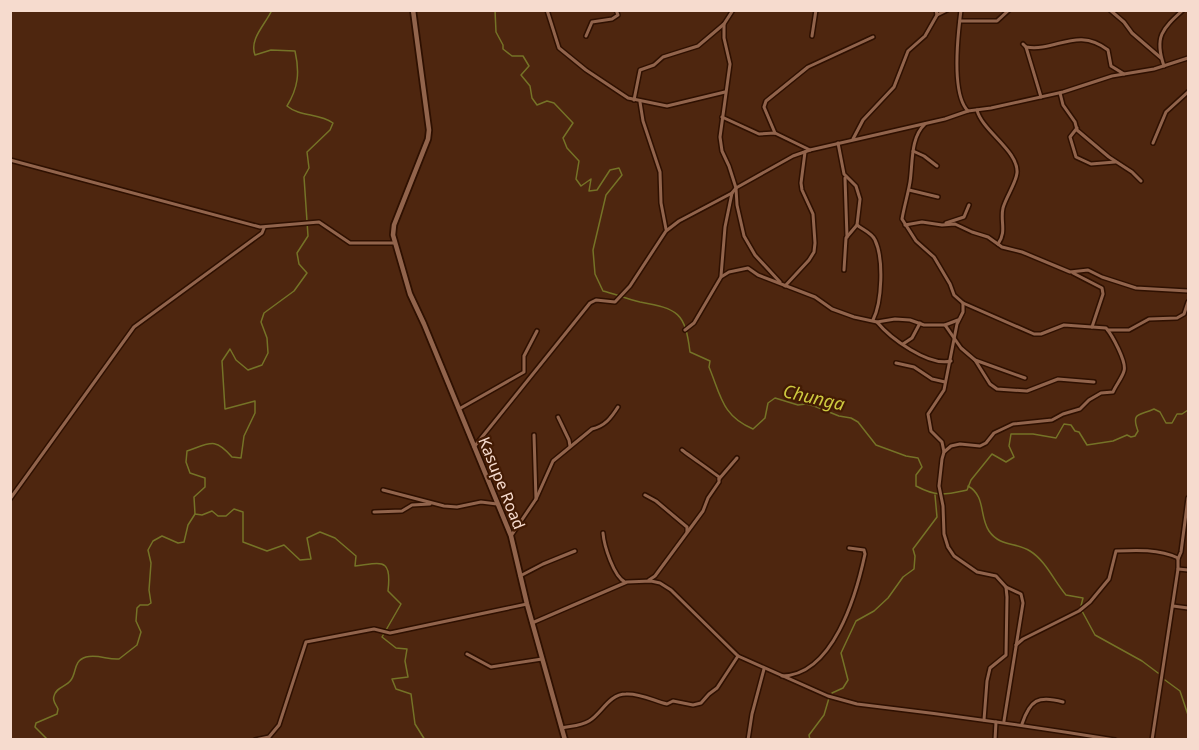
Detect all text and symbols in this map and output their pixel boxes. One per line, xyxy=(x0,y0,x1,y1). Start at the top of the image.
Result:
water label: Chunga xyxy=(781,378,847,416)
street label: Kasupe Road xyxy=(473,433,531,533)

